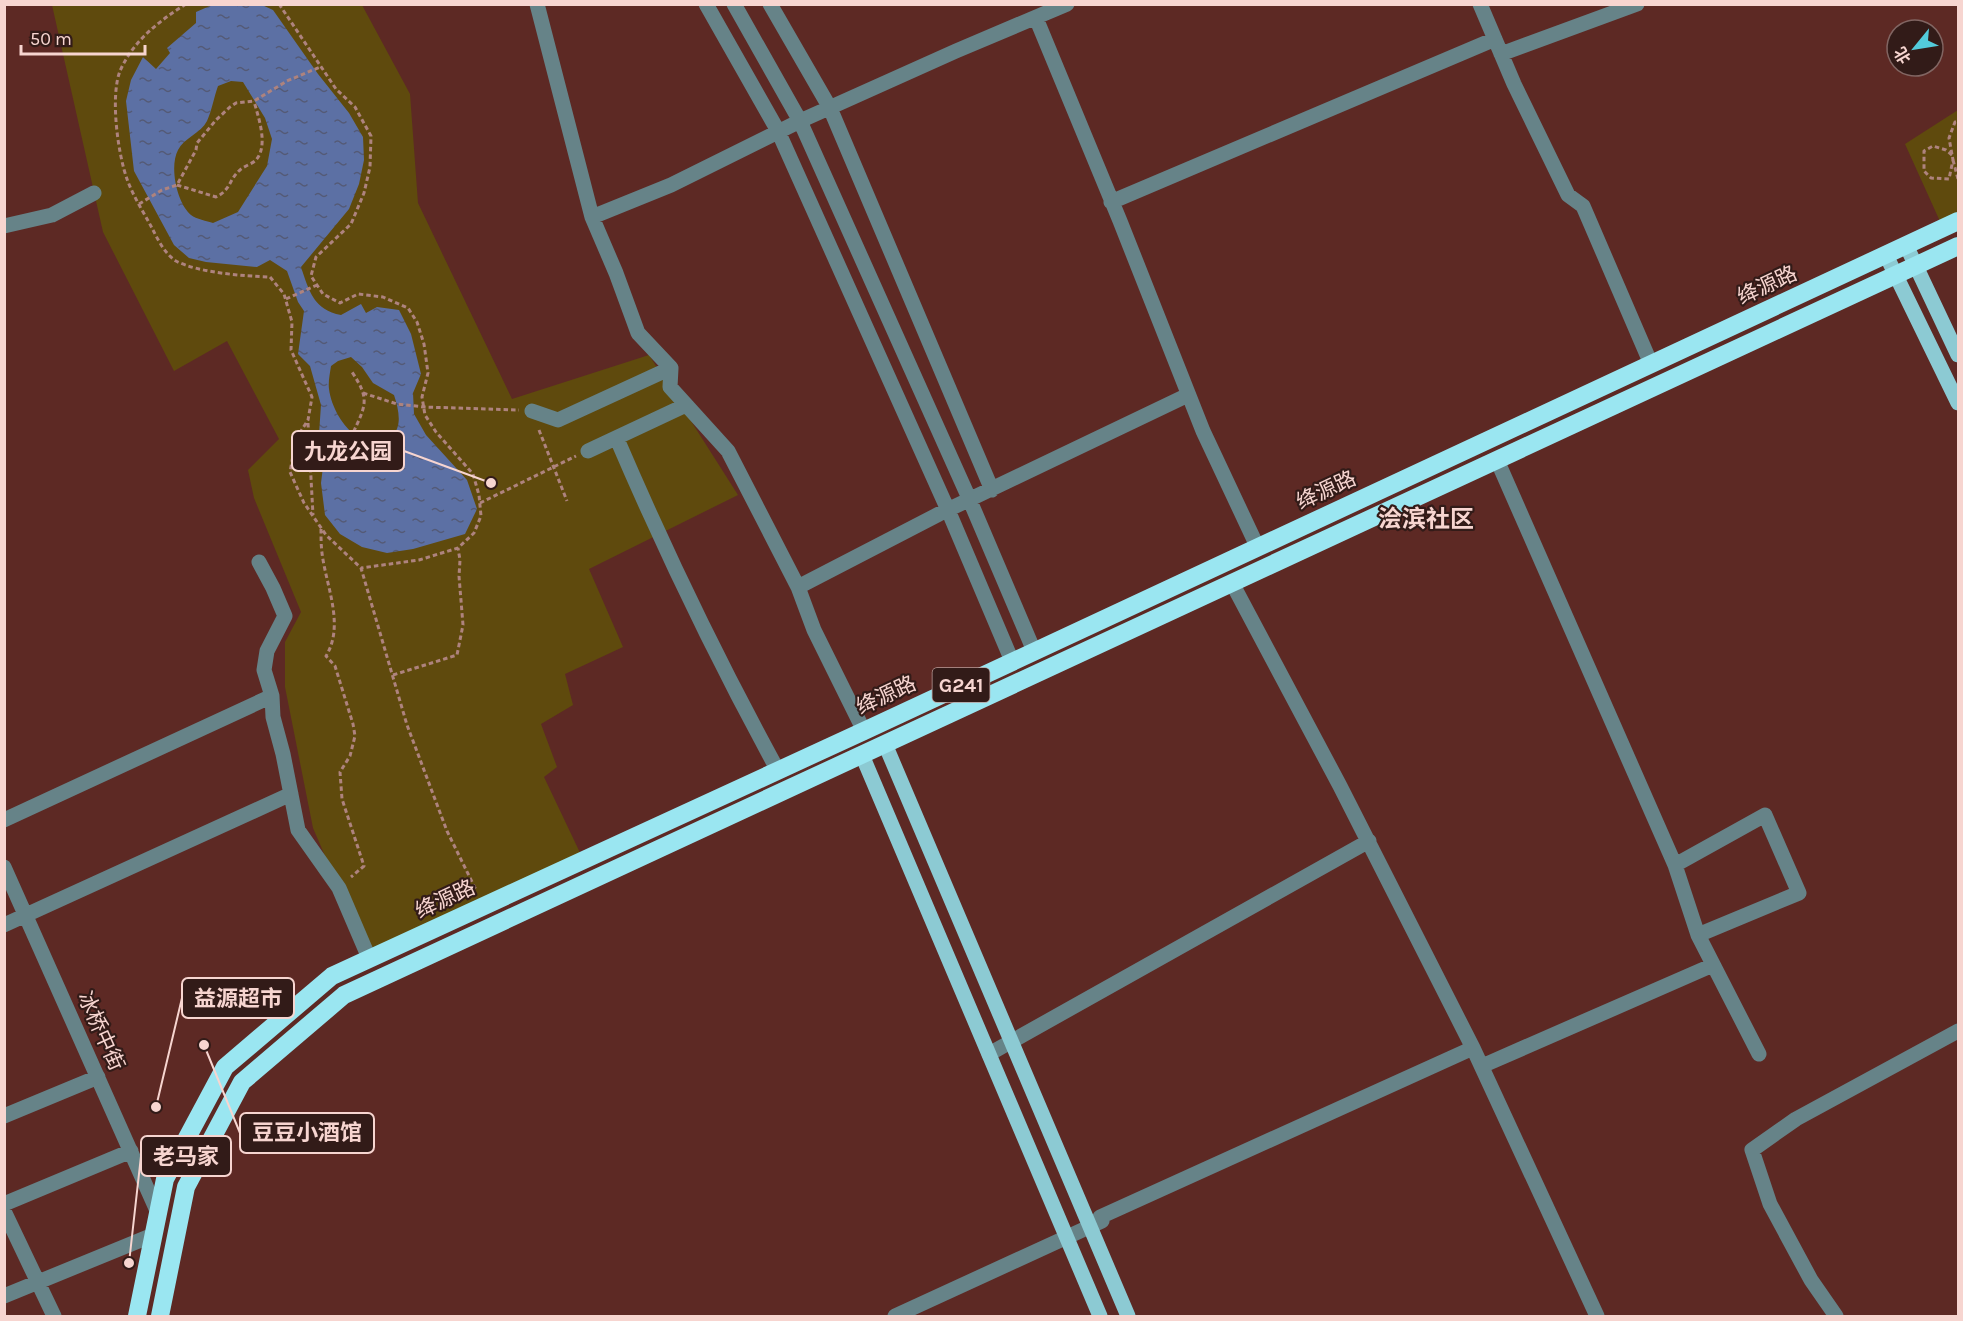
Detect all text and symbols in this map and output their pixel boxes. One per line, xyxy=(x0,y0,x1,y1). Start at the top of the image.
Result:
scale bar xyxy=(21,18,146,56)
north arrow xyxy=(1885,18,1945,78)
text: 50 m xyxy=(30,28,72,50)
text: 北 xyxy=(1890,44,1915,67)
street label: 绛源路 xyxy=(1733,261,1801,309)
callout: 九龙公园 xyxy=(292,431,404,471)
text: 九龙公园 xyxy=(304,439,392,465)
street label: 绛源路 xyxy=(1292,466,1360,514)
district label: 浍滨社区 xyxy=(1378,505,1474,533)
road number: G241 xyxy=(932,668,990,702)
street label: 绛源路 xyxy=(852,671,920,719)
street label: 绛源路 xyxy=(411,875,479,923)
callout: 益源超市 xyxy=(182,978,294,1018)
text: 益源超市 xyxy=(194,986,282,1012)
street label: 冰桥中街 xyxy=(73,988,129,1074)
callout: 豆豆小酒馆 xyxy=(240,1113,374,1153)
text: 豆豆小酒馆 xyxy=(252,1120,362,1146)
callout: 老马家 xyxy=(141,1136,231,1176)
text: 老马家 xyxy=(153,1144,219,1170)

